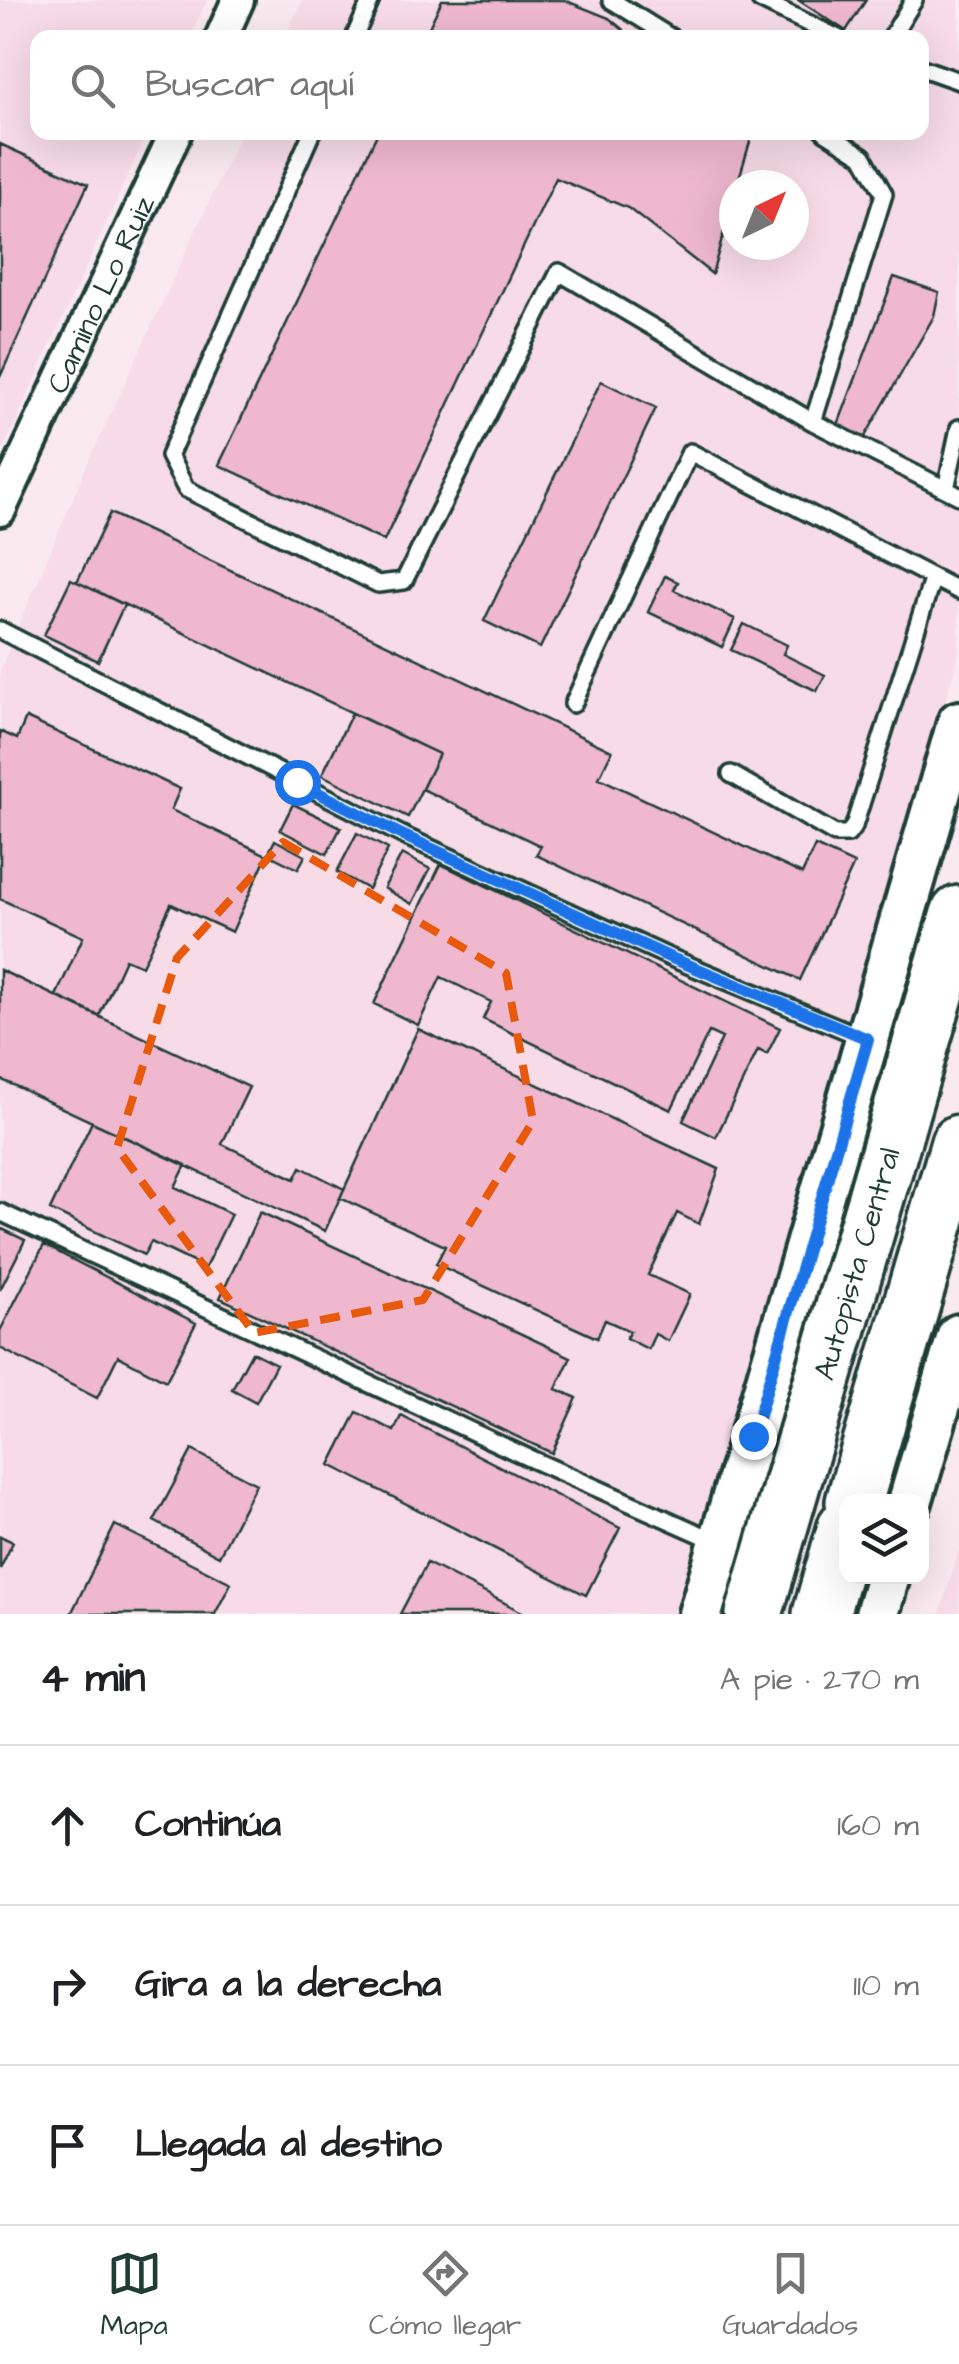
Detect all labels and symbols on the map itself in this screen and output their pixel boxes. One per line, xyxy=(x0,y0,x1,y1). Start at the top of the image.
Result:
north arrow xyxy=(719,170,809,260)
street label: Camino Lo Ruiz xyxy=(37,189,166,401)
route start xyxy=(275,760,321,806)
street label: Autopista Central xyxy=(804,1143,911,1385)
route end xyxy=(731,1414,777,1460)

